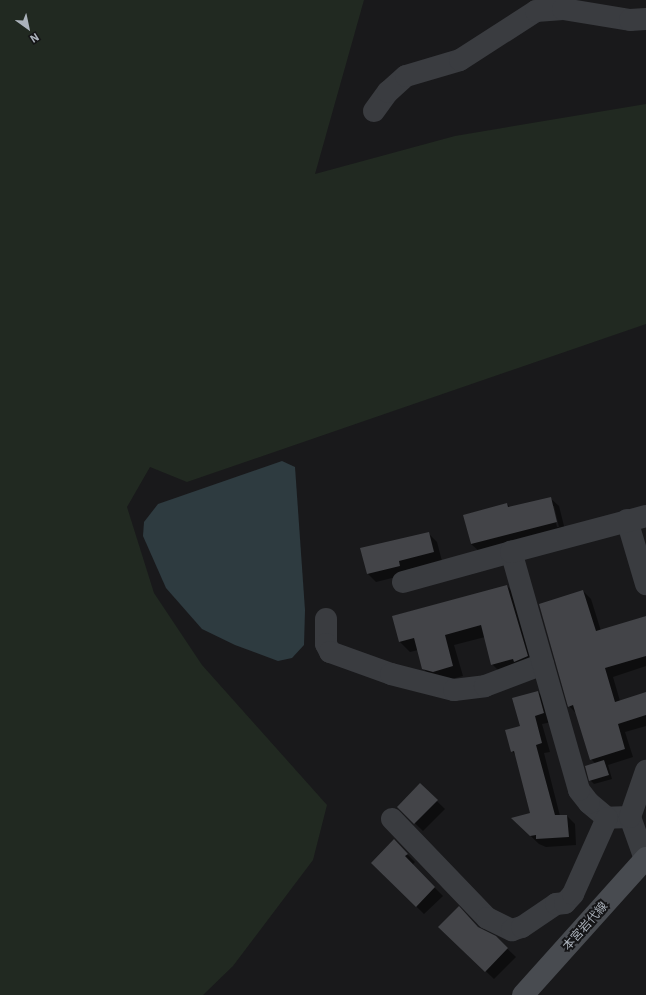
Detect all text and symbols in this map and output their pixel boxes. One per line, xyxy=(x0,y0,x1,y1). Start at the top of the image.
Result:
north arrow xyxy=(8,8,48,48)
text: N xyxy=(27,30,42,46)
street label: 本宮岩代線 xyxy=(560,899,610,953)

